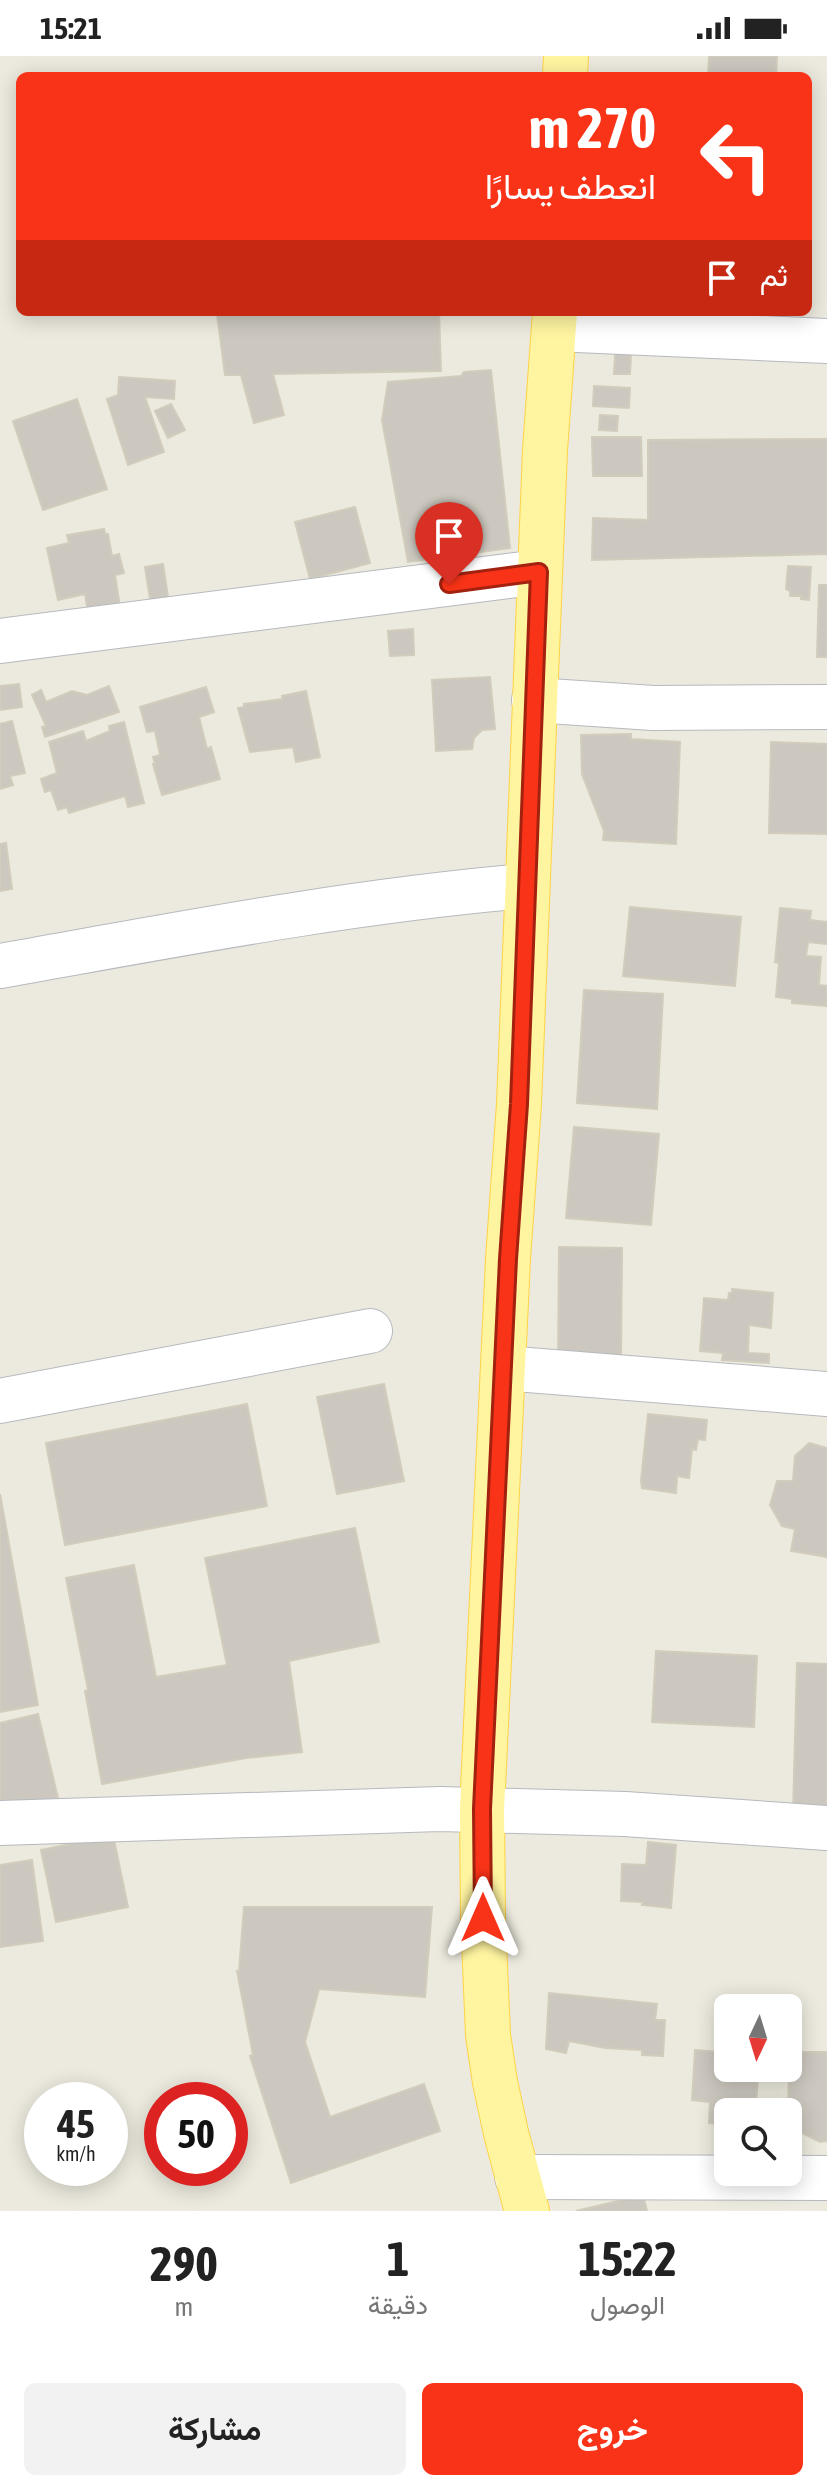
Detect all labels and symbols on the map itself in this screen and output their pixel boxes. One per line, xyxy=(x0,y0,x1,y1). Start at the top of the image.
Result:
pin xyxy=(415,502,483,584)
position arrow xyxy=(441,1876,525,1960)
north arrow xyxy=(714,1994,802,2082)
speed limit sign: 50 xyxy=(144,2082,248,2186)

